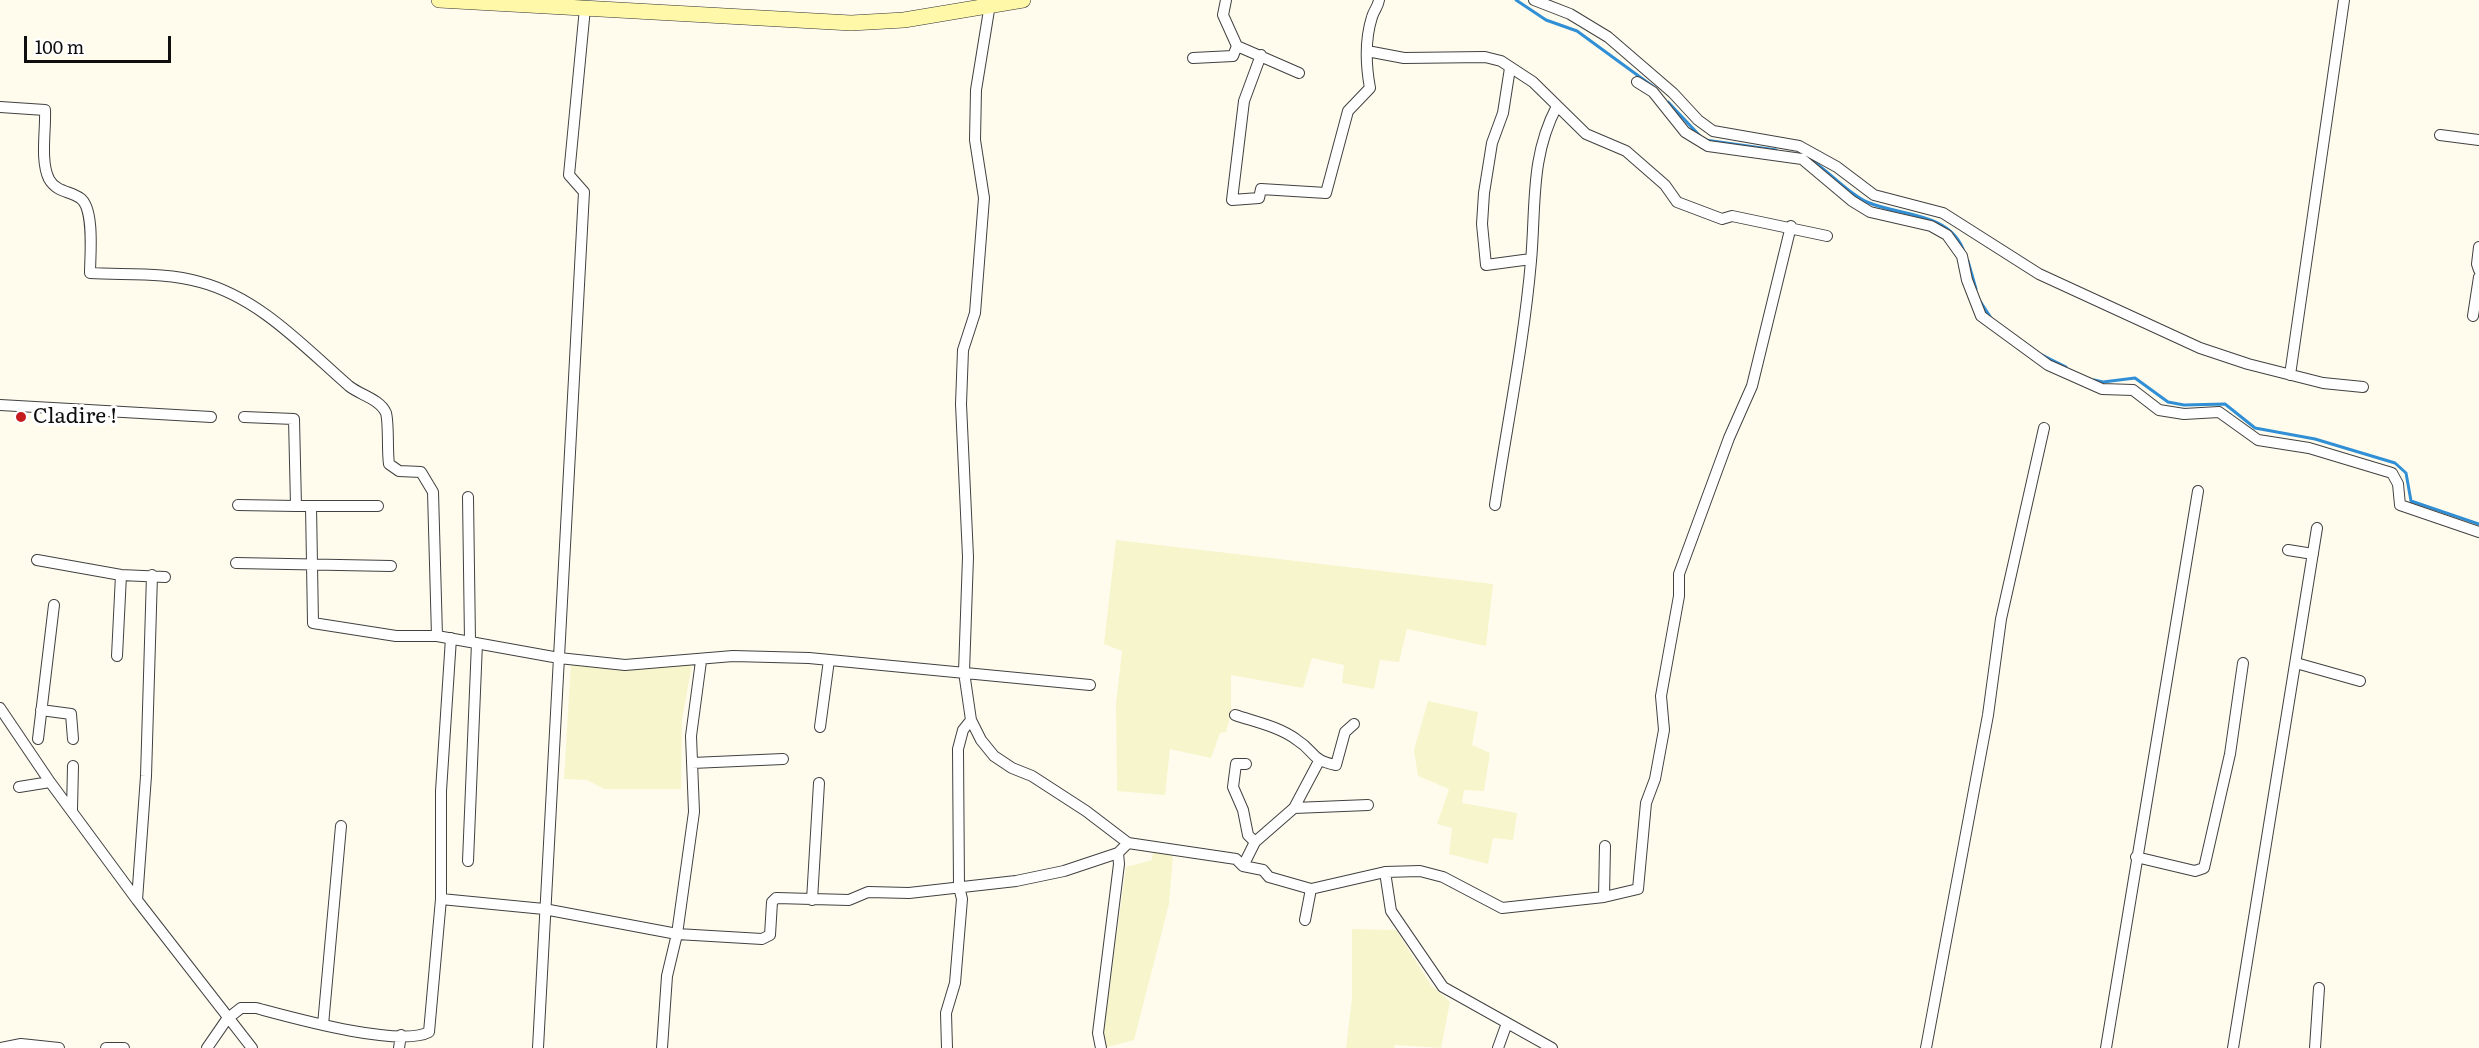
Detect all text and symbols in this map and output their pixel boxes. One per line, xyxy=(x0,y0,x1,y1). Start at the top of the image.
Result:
scale bar xyxy=(27,24,174,62)
text: 100 m xyxy=(35,33,84,60)
place label: Cladire ! xyxy=(33,404,117,430)
marker: Cladire ! xyxy=(14,410,28,424)

